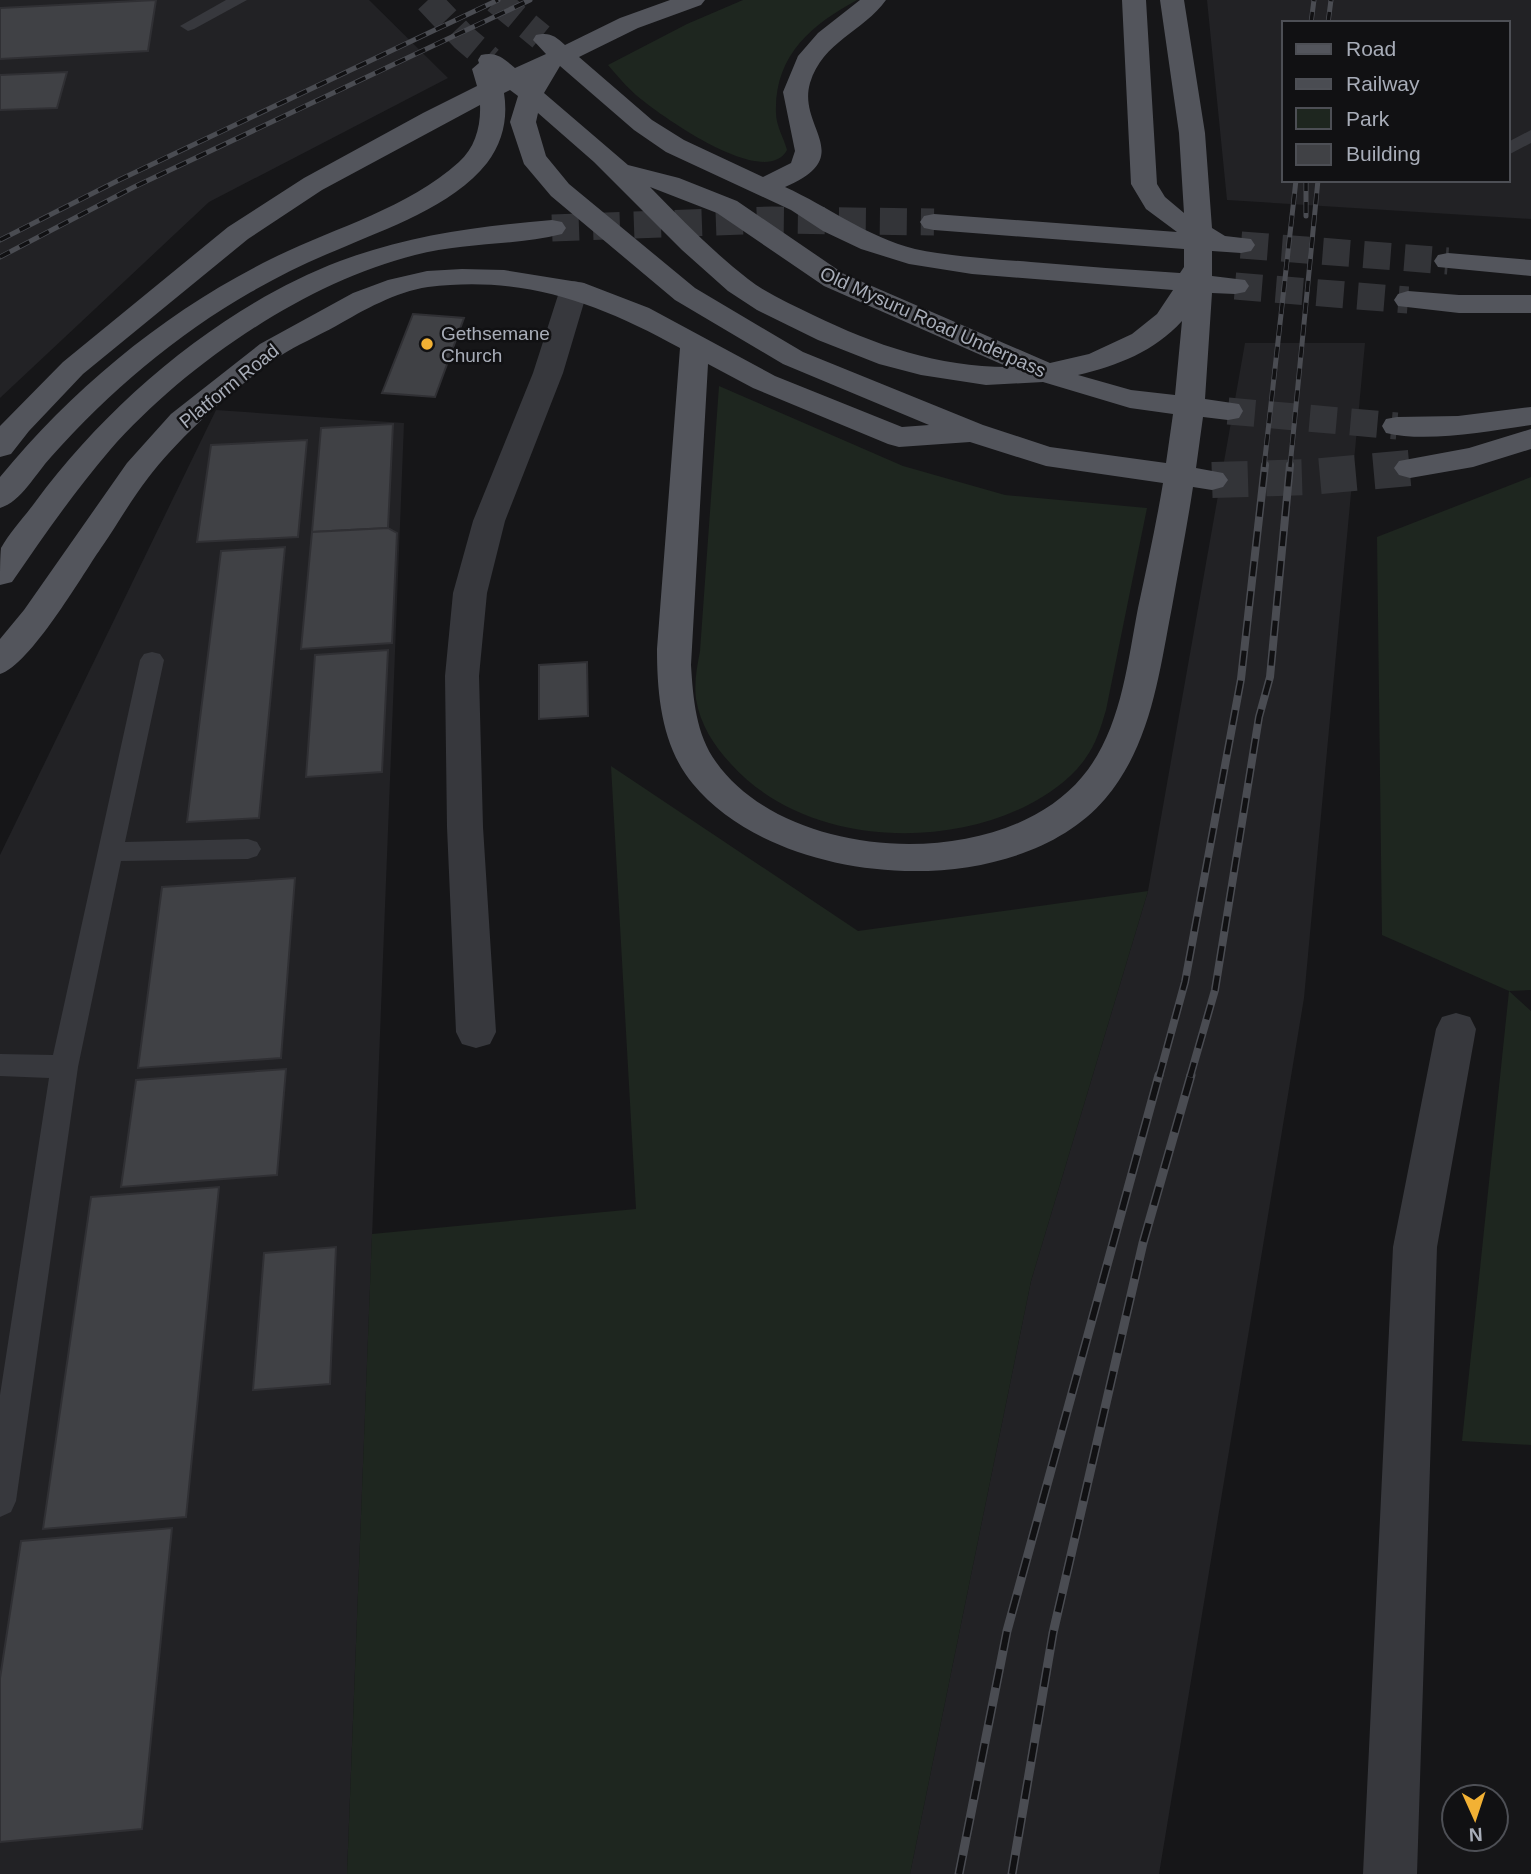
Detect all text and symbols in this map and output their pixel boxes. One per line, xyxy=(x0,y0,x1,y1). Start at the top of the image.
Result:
legend xyxy=(1282,21,1510,182)
text: Road xyxy=(1346,37,1396,60)
text: Railway xyxy=(1346,72,1420,95)
text: Park xyxy=(1346,107,1390,130)
text: Building xyxy=(1346,142,1421,165)
street label: Old Mysuru Road Underpass xyxy=(817,263,1049,381)
place label: Gethsemane Church xyxy=(441,323,550,366)
marker: Gethsemane Church xyxy=(419,336,435,352)
street label: Platform Road xyxy=(175,340,283,432)
north arrow xyxy=(1440,1783,1510,1853)
text: N xyxy=(1468,1824,1483,1845)

